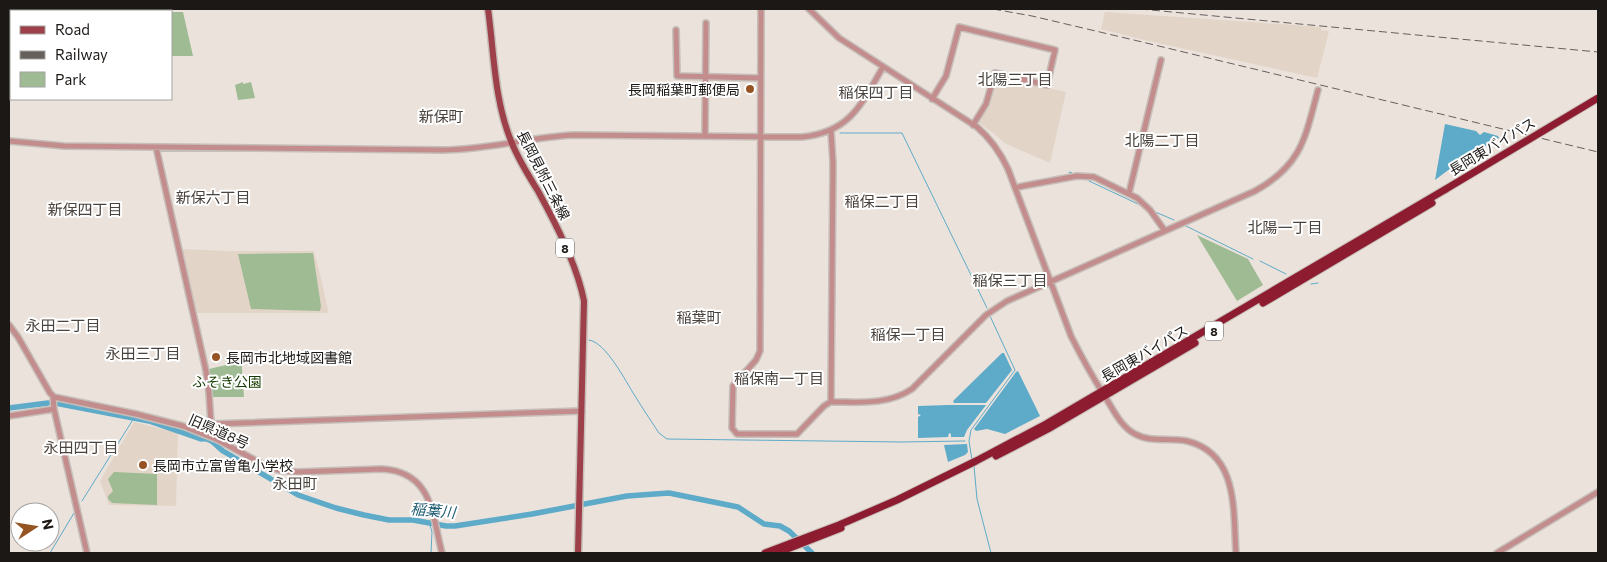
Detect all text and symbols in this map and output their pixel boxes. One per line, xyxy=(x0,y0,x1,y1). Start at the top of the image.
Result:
legend xyxy=(10,10,172,100)
text: Road xyxy=(55,20,90,38)
text: Railway xyxy=(55,45,108,63)
text: Park xyxy=(55,70,86,88)
district label: 北陽三丁目 xyxy=(977,70,1053,88)
place label: 長岡稲葉町郵便局 xyxy=(628,81,740,98)
marker: 長岡稲葉町郵便局 xyxy=(744,83,756,95)
district label: 稲保四丁目 xyxy=(838,83,914,101)
district label: 新保町 xyxy=(418,107,464,125)
street label: 長岡東バイパス xyxy=(1446,114,1538,178)
street label: 長岡見附三条線 xyxy=(514,127,574,223)
district label: 北陽二丁目 xyxy=(1124,131,1200,149)
district label: 新保六丁目 xyxy=(175,188,251,206)
district label: 稲保二丁目 xyxy=(844,192,920,210)
district label: 新保四丁目 xyxy=(47,200,123,218)
district label: 北陽一丁目 xyxy=(1247,218,1323,236)
road number: 8 xyxy=(556,238,574,258)
district label: 稲保三丁目 xyxy=(972,271,1048,289)
district label: 稲葉町 xyxy=(676,308,722,326)
district label: 永田二丁目 xyxy=(25,316,101,334)
street label: 長岡東バイパス xyxy=(1097,321,1191,385)
road number: 8 xyxy=(1205,322,1223,341)
district label: 稲保一丁目 xyxy=(870,325,946,343)
district label: 永田三丁目 xyxy=(105,344,181,362)
place label: 長岡市北地域図書館 xyxy=(226,349,352,366)
marker: 長岡市北地域図書館 xyxy=(210,351,222,363)
district label: 稲保南一丁目 xyxy=(734,369,824,387)
park label: ふそき公園 xyxy=(192,373,262,390)
street label: 旧県道8号 xyxy=(186,410,252,452)
district label: 永田四丁目 xyxy=(43,438,119,456)
place label: 長岡市立富曽亀小学校 xyxy=(153,457,293,474)
marker: 長岡市立富曽亀小学校 xyxy=(137,459,149,471)
district label: 永田町 xyxy=(272,474,318,492)
water label: 稲葉川 xyxy=(410,499,458,521)
north arrow xyxy=(10,502,60,552)
text: N xyxy=(39,517,58,531)

